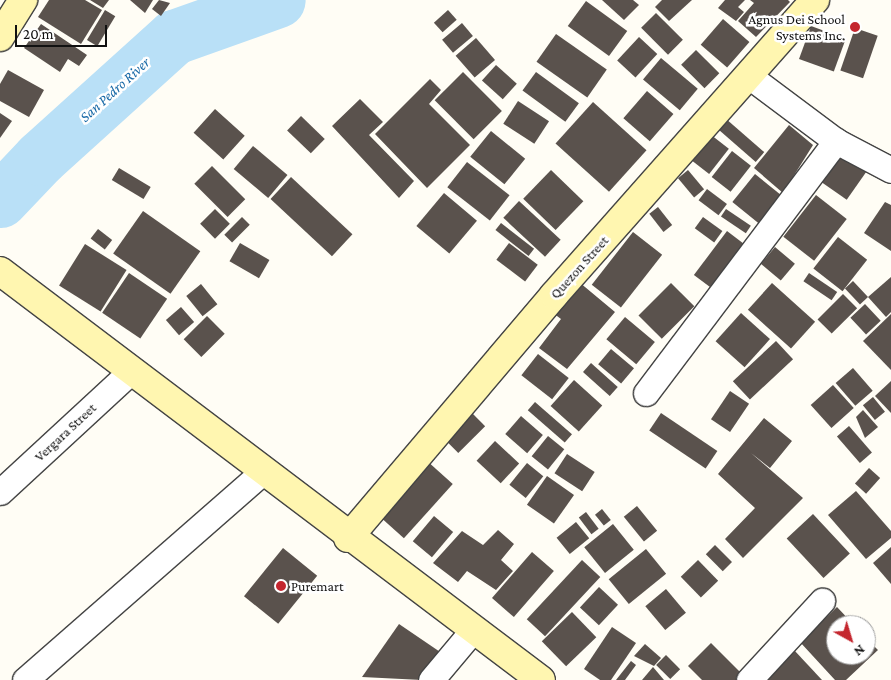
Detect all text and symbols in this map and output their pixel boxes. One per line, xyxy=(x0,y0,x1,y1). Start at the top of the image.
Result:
place label: Agnus Dei School Systems Inc. xyxy=(748,11,845,44)
scale bar xyxy=(18,15,110,47)
marker: Agnus Dei School Systems Inc. xyxy=(849,21,861,33)
text: 20 m xyxy=(23,26,54,42)
water label: San Pedro River xyxy=(76,54,154,126)
street label: Quezon Street xyxy=(546,232,612,302)
street label: Vergara Street xyxy=(31,399,99,465)
place label: Puremart xyxy=(291,578,344,594)
marker: Puremart xyxy=(275,580,287,592)
north arrow xyxy=(826,615,876,665)
text: N xyxy=(851,642,869,660)

